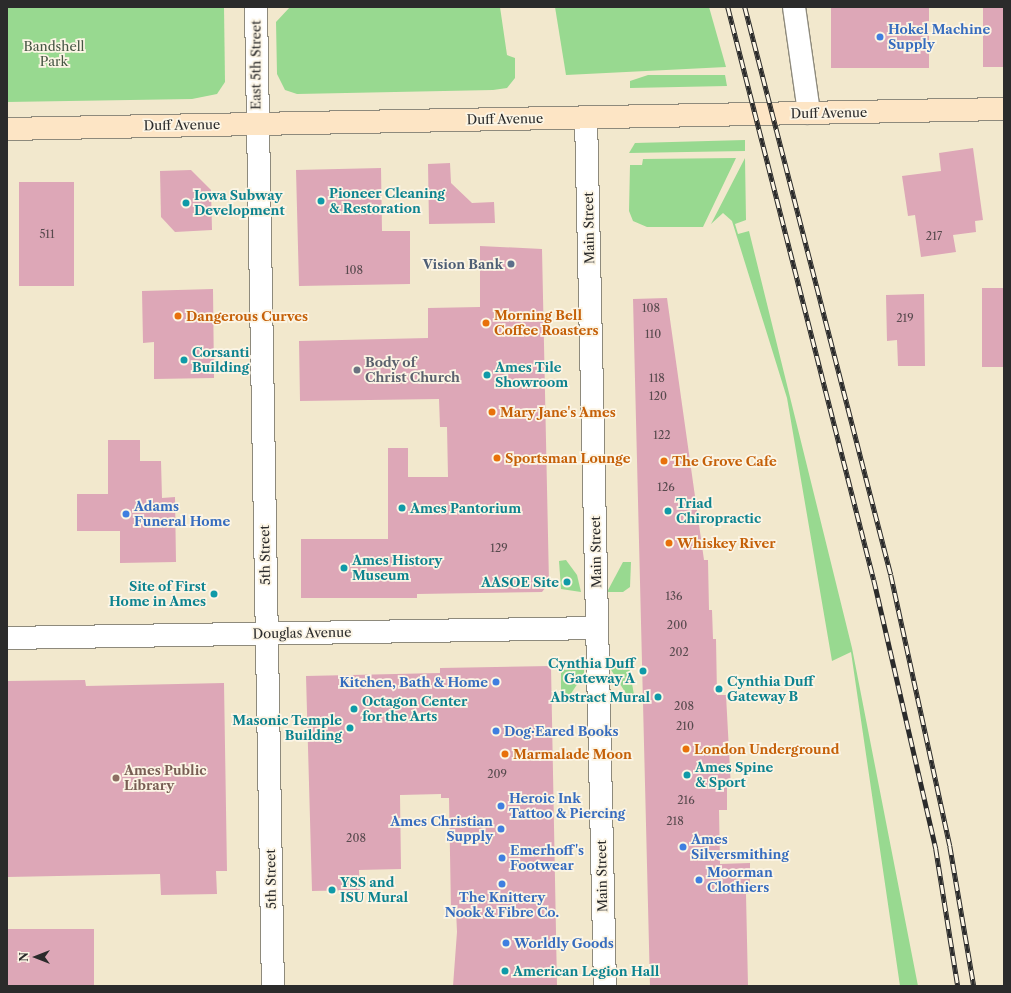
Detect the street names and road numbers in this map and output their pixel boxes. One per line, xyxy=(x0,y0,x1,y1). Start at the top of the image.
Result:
street label: East 5th Street xyxy=(248,20,264,110)
street label: Duff Avenue xyxy=(790,105,868,121)
street label: Duff Avenue xyxy=(466,111,544,127)
street label: Duff Avenue xyxy=(143,117,221,133)
street label: Main Street xyxy=(581,192,597,264)
street label: Main Street xyxy=(588,516,604,588)
street label: 5th Street xyxy=(257,525,273,585)
street label: Douglas Avenue xyxy=(252,624,352,642)
street label: Main Street xyxy=(594,840,610,912)
street label: 5th Street xyxy=(263,849,279,909)

